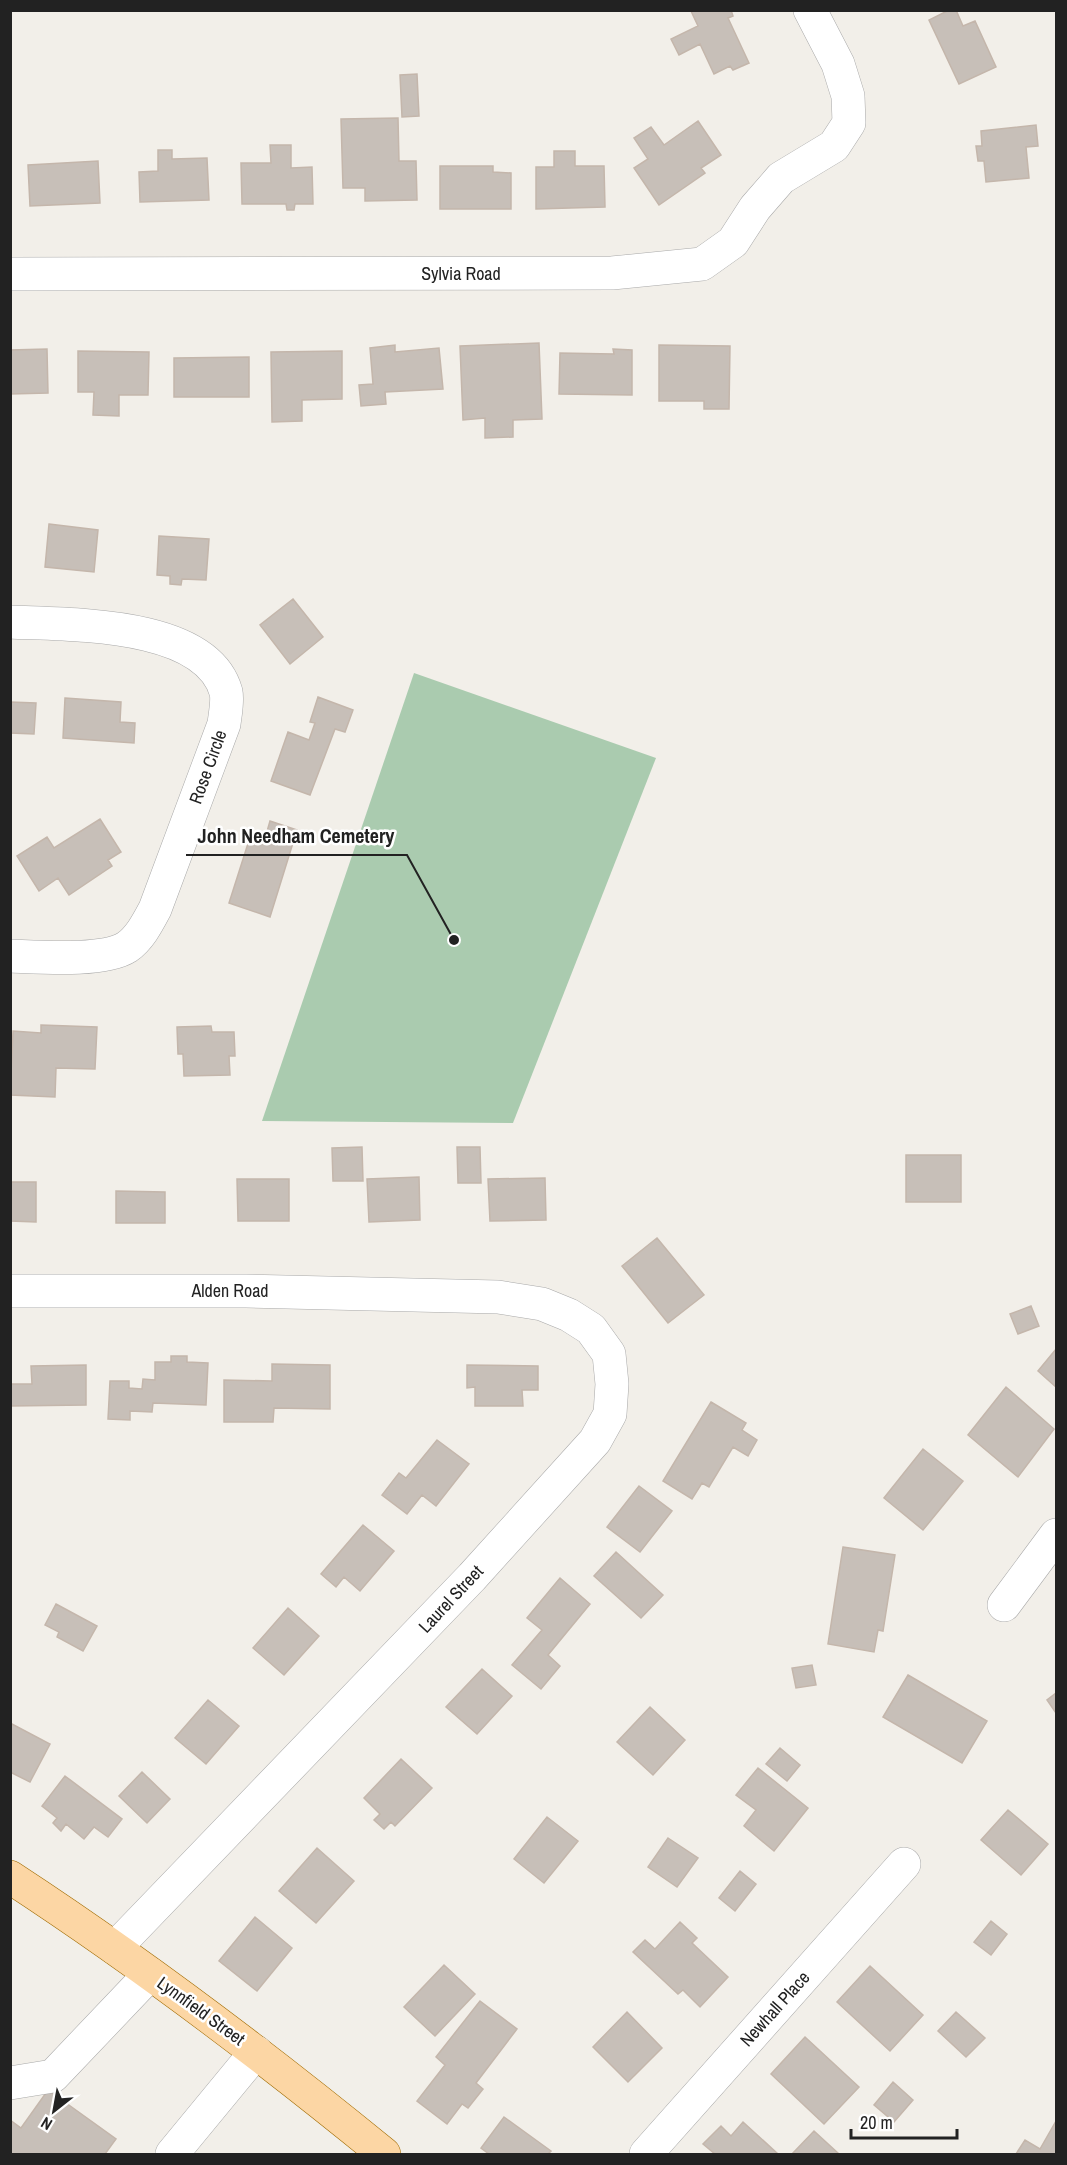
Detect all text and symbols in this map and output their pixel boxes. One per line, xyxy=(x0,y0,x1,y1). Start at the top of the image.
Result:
street label: Sylvia Road xyxy=(421,261,501,286)
street label: Rose Circle xyxy=(183,726,232,807)
callout: John Needham Cemetery xyxy=(186,817,407,855)
text: John Needham Cemetery xyxy=(198,822,395,849)
street label: Alden Road xyxy=(190,1278,269,1303)
street label: Laurel Street xyxy=(413,1559,489,1638)
street label: Newhall Place xyxy=(734,1966,815,2052)
street label: Lynnfield Street xyxy=(152,1970,250,2051)
north arrow xyxy=(24,2081,84,2141)
scale bar xyxy=(851,2102,958,2140)
text: 20 m xyxy=(860,2110,893,2135)
text: N xyxy=(37,2112,56,2136)

